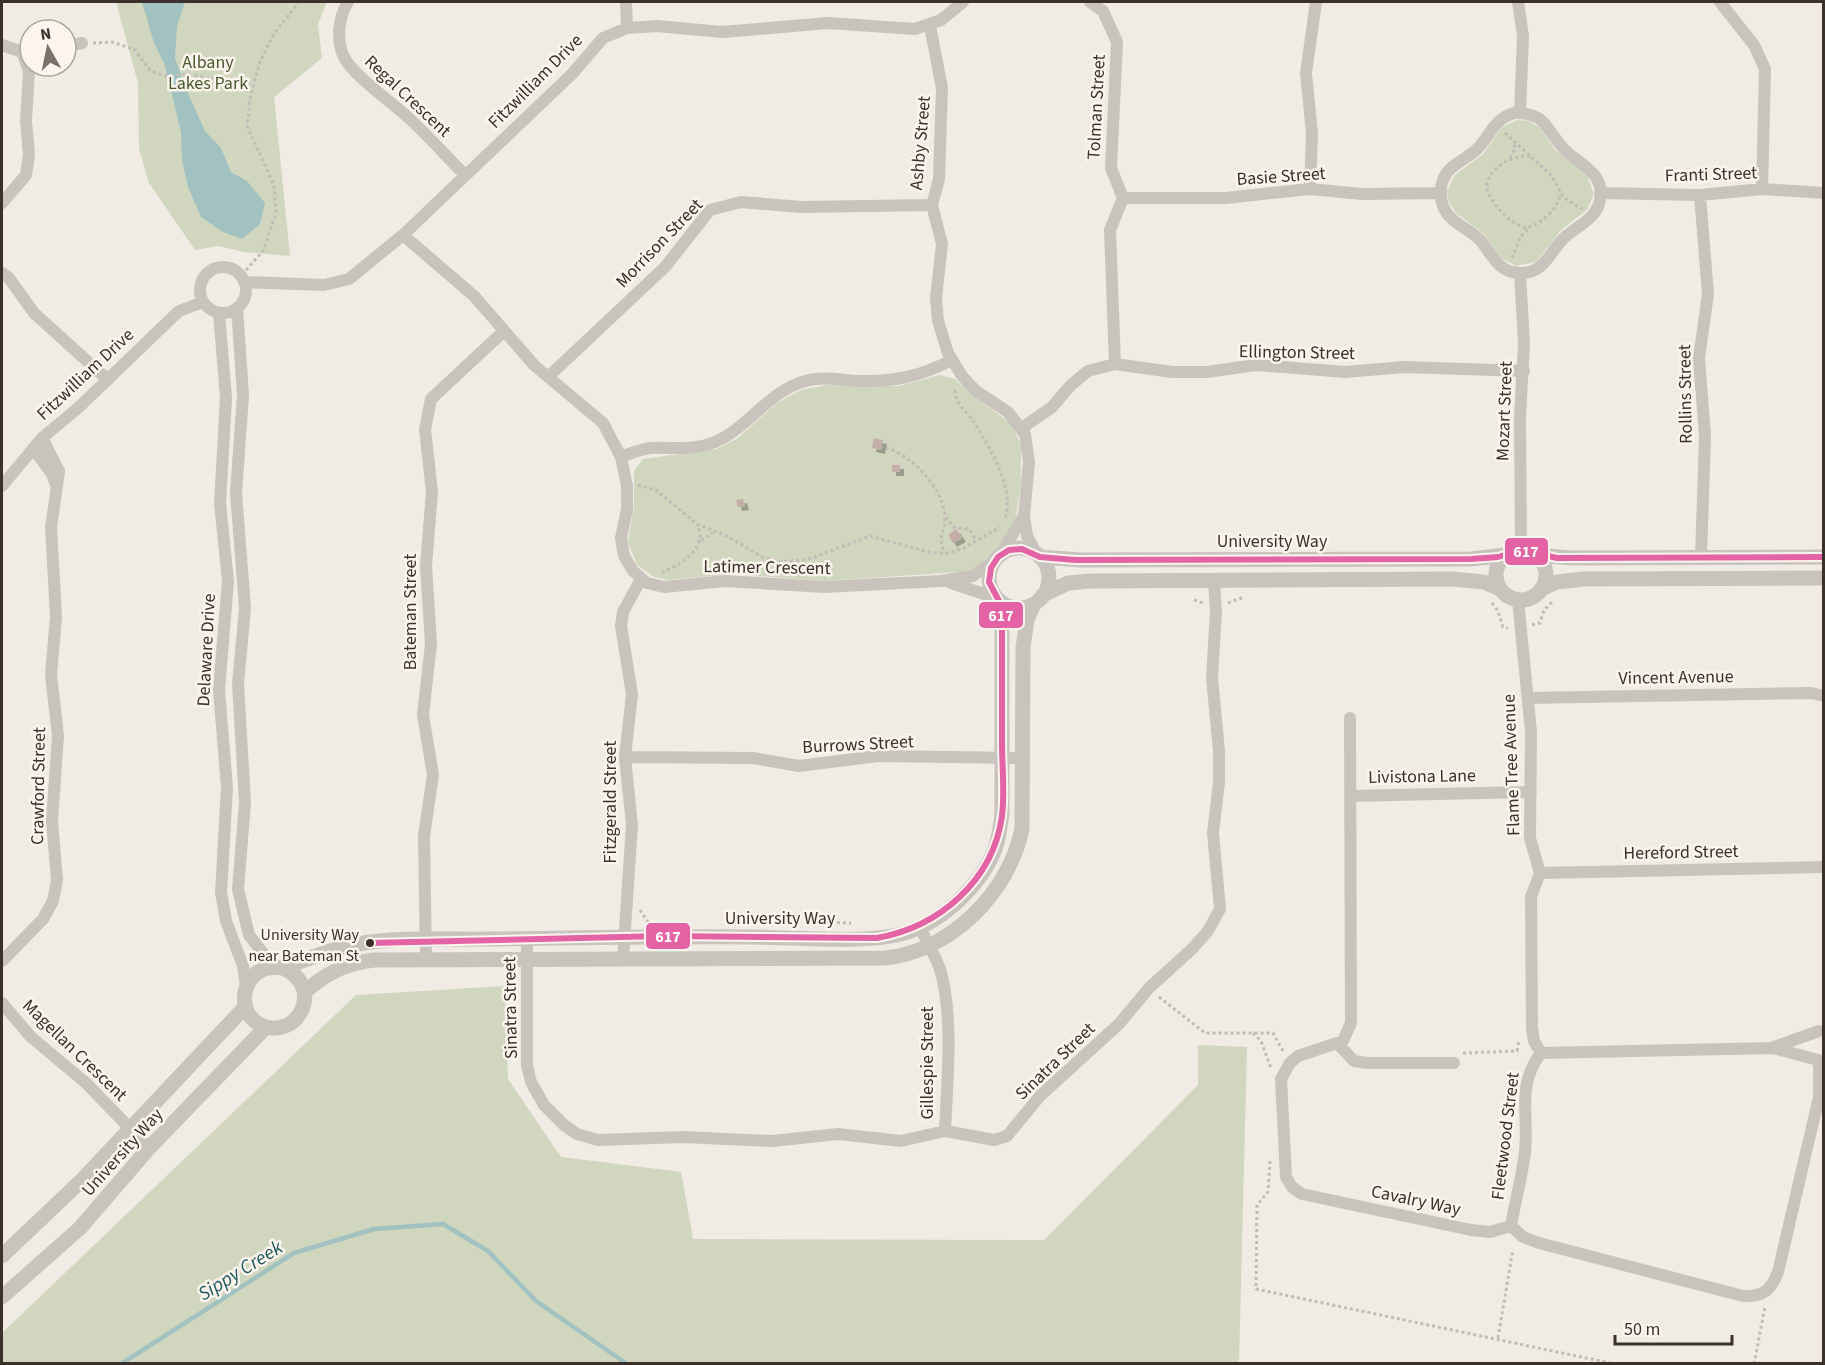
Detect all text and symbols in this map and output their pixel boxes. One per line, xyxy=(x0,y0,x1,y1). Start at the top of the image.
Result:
north arrow xyxy=(18,18,78,78)
text: N xyxy=(39,22,53,46)
street label: Fitzwilliam Drive xyxy=(482,28,588,134)
park label: Albany Lakes Park xyxy=(168,50,248,96)
street label: Regal Crescent xyxy=(359,50,457,143)
street label: Tolman Street xyxy=(1081,54,1112,160)
street label: Ashby Street xyxy=(904,95,937,191)
street label: Franti Street xyxy=(1664,160,1758,189)
street label: Basie Street xyxy=(1236,161,1326,192)
street label: Morrison Street xyxy=(610,193,709,294)
street label: Fitzwilliam Drive xyxy=(31,323,139,426)
street label: Ellington Street xyxy=(1239,339,1355,366)
street label: Rollins Street xyxy=(1672,344,1699,444)
street label: Mozart Street xyxy=(1490,361,1519,461)
street label: University Way xyxy=(1217,529,1328,554)
line badge: 617 xyxy=(1504,537,1549,566)
text: 617 xyxy=(1513,541,1539,563)
street label: Bateman Street xyxy=(398,554,423,670)
street label: Latimer Crescent xyxy=(703,554,831,581)
street label: Delaware Drive xyxy=(191,593,222,707)
line badge: 617 xyxy=(978,601,1024,629)
text: 617 xyxy=(988,605,1014,627)
street label: Vincent Avenue xyxy=(1618,664,1734,691)
street label: Flame Tree Avenue xyxy=(1497,694,1526,836)
street label: Crawford Street xyxy=(25,727,52,845)
street label: Burrows Street xyxy=(802,729,914,760)
street label: Fitzgerald Street xyxy=(598,741,623,863)
street label: Livistona Lane xyxy=(1368,763,1476,790)
street label: Hereford Street xyxy=(1623,839,1739,866)
street label: University Way xyxy=(725,906,836,931)
line badge: 617 xyxy=(645,922,691,950)
place label: University Way near Bateman St xyxy=(248,924,360,967)
text: 617 xyxy=(655,926,681,948)
marker: University Way near Bateman St xyxy=(364,937,376,949)
street label: Sinatra Street xyxy=(497,957,524,1059)
street label: Magellan Crescent xyxy=(17,994,133,1107)
street label: Gillespie Street xyxy=(915,1006,940,1120)
street label: Sinatra Street xyxy=(1010,1017,1101,1106)
street label: Fleetwood Street xyxy=(1485,1071,1526,1201)
street label: University Way xyxy=(76,1102,169,1202)
street label: Cavalry Way xyxy=(1369,1179,1464,1222)
water label: Sippy Creek xyxy=(193,1233,289,1308)
scale bar xyxy=(1615,1308,1732,1346)
text: 50 m xyxy=(1624,1317,1660,1342)

